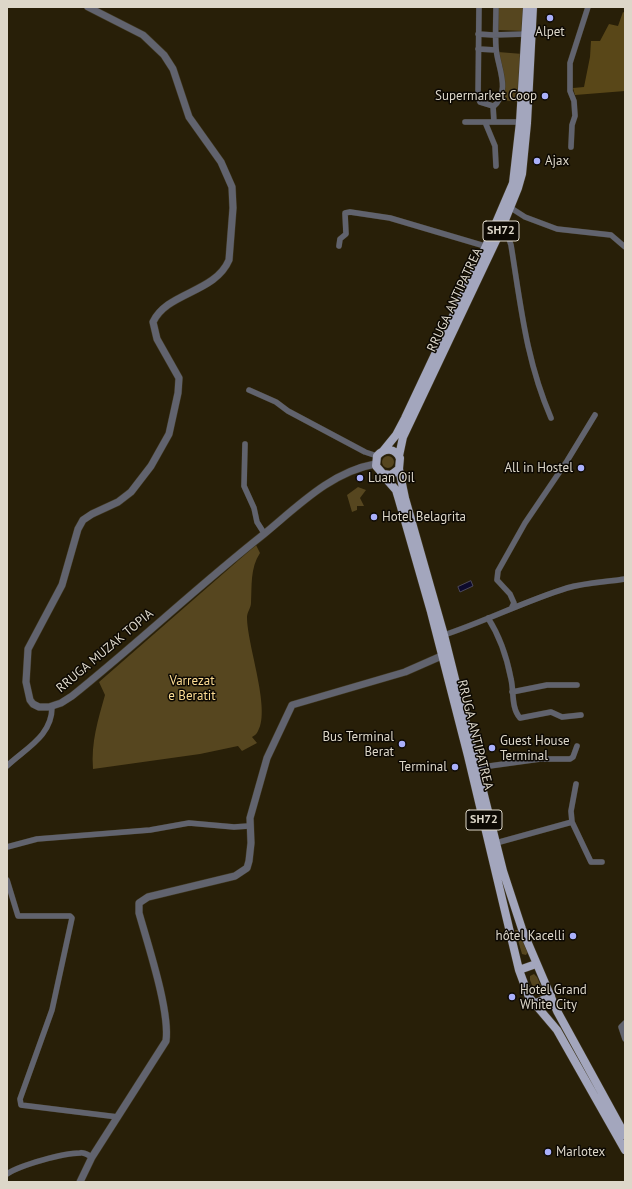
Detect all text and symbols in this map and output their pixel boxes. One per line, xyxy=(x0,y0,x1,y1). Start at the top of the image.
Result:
marker: Alpet xyxy=(545,13,555,23)
place label: Alpet xyxy=(535,24,565,40)
place label: Supermarket Coop xyxy=(435,88,537,104)
marker: Supermarket Coop xyxy=(540,91,550,101)
place label: Ajax xyxy=(545,153,569,169)
marker: Ajax xyxy=(532,156,542,166)
road number: SH72 xyxy=(483,221,519,241)
street label: RRUGA ANTIPATREA xyxy=(424,245,486,355)
place label: All in Hostel xyxy=(504,460,573,476)
marker: All in Hostel xyxy=(576,463,586,473)
place label: Luan Oil xyxy=(368,470,415,486)
marker: Luan Oil xyxy=(355,473,365,483)
place label: Hotel Belagrita xyxy=(382,509,466,525)
marker: Hotel Belagrita xyxy=(369,512,379,522)
street label: RRUGA MUZAK TOPIA xyxy=(53,606,157,696)
park label: Varrezat e Beratit xyxy=(168,673,216,704)
street label: RRUGA ANTIPATREA xyxy=(454,678,496,792)
place label: Bus Terminal Berat xyxy=(322,729,394,760)
place label: Guest House Terminal xyxy=(500,733,570,764)
marker: Bus Terminal Berat xyxy=(397,739,407,749)
marker: Guest House Terminal xyxy=(487,743,497,753)
place label: Terminal xyxy=(399,759,447,775)
marker: Terminal xyxy=(450,762,460,772)
road number: SH72 xyxy=(466,810,502,830)
place label: hôtel Kacelli xyxy=(496,928,565,944)
marker: hôtel Kacelli xyxy=(568,931,578,941)
place label: Hotel Grand White City xyxy=(520,982,587,1013)
marker: Hotel Grand White City xyxy=(507,992,517,1002)
place label: Marlotex xyxy=(556,1144,605,1160)
marker: Marlotex xyxy=(543,1147,553,1157)

